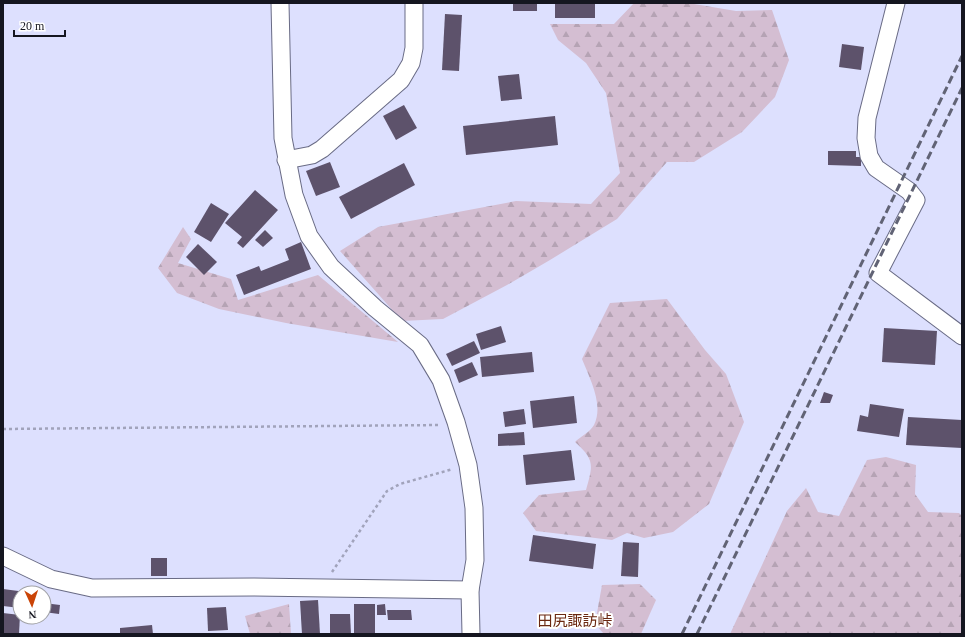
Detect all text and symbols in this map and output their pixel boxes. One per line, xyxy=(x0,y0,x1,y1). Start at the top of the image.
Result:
scale bar xyxy=(14,12,65,38)
text: 20 m xyxy=(20,19,45,33)
north arrow xyxy=(12,585,52,625)
text: N xyxy=(28,609,37,621)
district label: 田尻諏訪峠 xyxy=(537,613,613,629)

